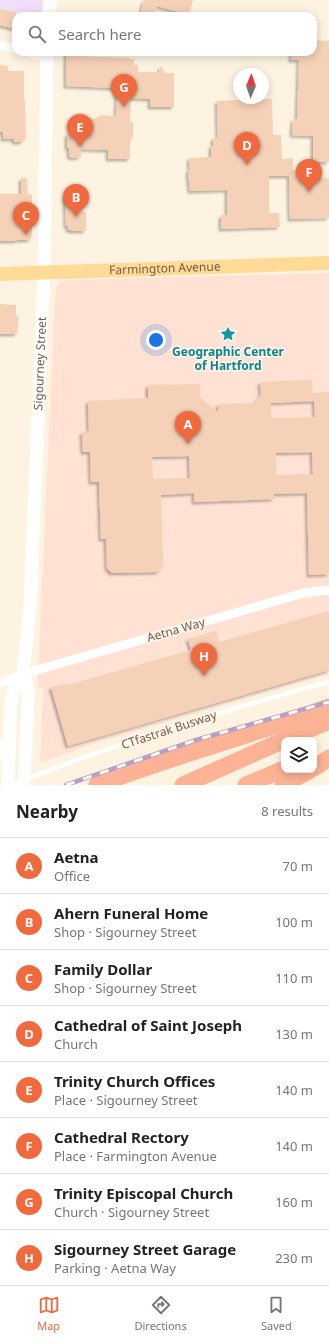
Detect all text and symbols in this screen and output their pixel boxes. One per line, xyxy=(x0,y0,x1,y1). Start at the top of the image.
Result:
search box xyxy=(12,12,317,56)
icon: search xyxy=(26,23,48,45)
text: Search here xyxy=(58,24,141,44)
north arrow xyxy=(233,68,269,104)
pin: G xyxy=(111,74,137,107)
pin: E xyxy=(67,114,93,147)
pin: D xyxy=(234,132,260,165)
pin: F xyxy=(296,159,322,192)
pin: B xyxy=(63,184,89,217)
pin: C xyxy=(13,202,39,235)
street label: Farmington Avenue xyxy=(109,258,221,278)
street label: Sigourney Street xyxy=(29,316,50,411)
place icon: Geographic Center of Hartford xyxy=(219,325,237,343)
your location xyxy=(146,330,166,350)
place label: Geographic Center of Hartford xyxy=(172,343,285,374)
pin: A xyxy=(175,411,201,444)
street label: Aetna Way xyxy=(145,613,208,646)
pin: H xyxy=(191,643,217,676)
street label: CTfastrak Busway xyxy=(119,706,220,753)
map controls xyxy=(281,737,317,773)
button: layers xyxy=(281,737,317,773)
text: Nearby xyxy=(16,800,78,823)
text: 8 results xyxy=(261,802,313,820)
text: Aetna xyxy=(54,847,99,867)
text: A xyxy=(25,857,34,875)
text: 70 m xyxy=(283,857,313,875)
text: Office xyxy=(54,867,90,885)
text: Ahern Funeral Home xyxy=(54,903,208,923)
text: B xyxy=(25,913,33,931)
text: 100 m xyxy=(275,913,313,931)
text: Shop · Sigourney Street xyxy=(54,923,196,941)
text: Family Dollar xyxy=(54,959,152,979)
text: C xyxy=(25,969,33,987)
text: 110 m xyxy=(275,969,313,987)
text: Shop · Sigourney Street xyxy=(54,979,196,997)
text: Cathedral of Saint Joseph xyxy=(54,1015,242,1035)
text: D xyxy=(24,1025,34,1043)
text: 130 m xyxy=(275,1025,313,1043)
text: Church xyxy=(54,1035,98,1053)
text: Trinity Church Offices xyxy=(54,1071,215,1091)
text: E xyxy=(25,1081,33,1099)
text: 140 m xyxy=(275,1081,313,1099)
text: Place · Sigourney Street xyxy=(54,1091,198,1109)
text: Cathedral Rectory xyxy=(54,1127,189,1147)
text: F xyxy=(25,1137,33,1155)
text: 140 m xyxy=(275,1137,313,1155)
text: Place · Farmington Avenue xyxy=(54,1147,217,1165)
text: Trinity Episcopal Church xyxy=(54,1183,233,1203)
text: G xyxy=(24,1193,34,1211)
text: 160 m xyxy=(275,1193,313,1211)
text: Church · Sigourney Street xyxy=(54,1203,209,1221)
text: Sigourney Street Garage xyxy=(54,1239,236,1259)
text: H xyxy=(24,1249,34,1267)
text: 230 m xyxy=(275,1249,313,1267)
text: Parking · Aetna Way xyxy=(54,1259,176,1277)
tab: Map xyxy=(37,1294,60,1333)
tab: Directions xyxy=(134,1294,187,1333)
tab: Saved xyxy=(261,1294,292,1333)

